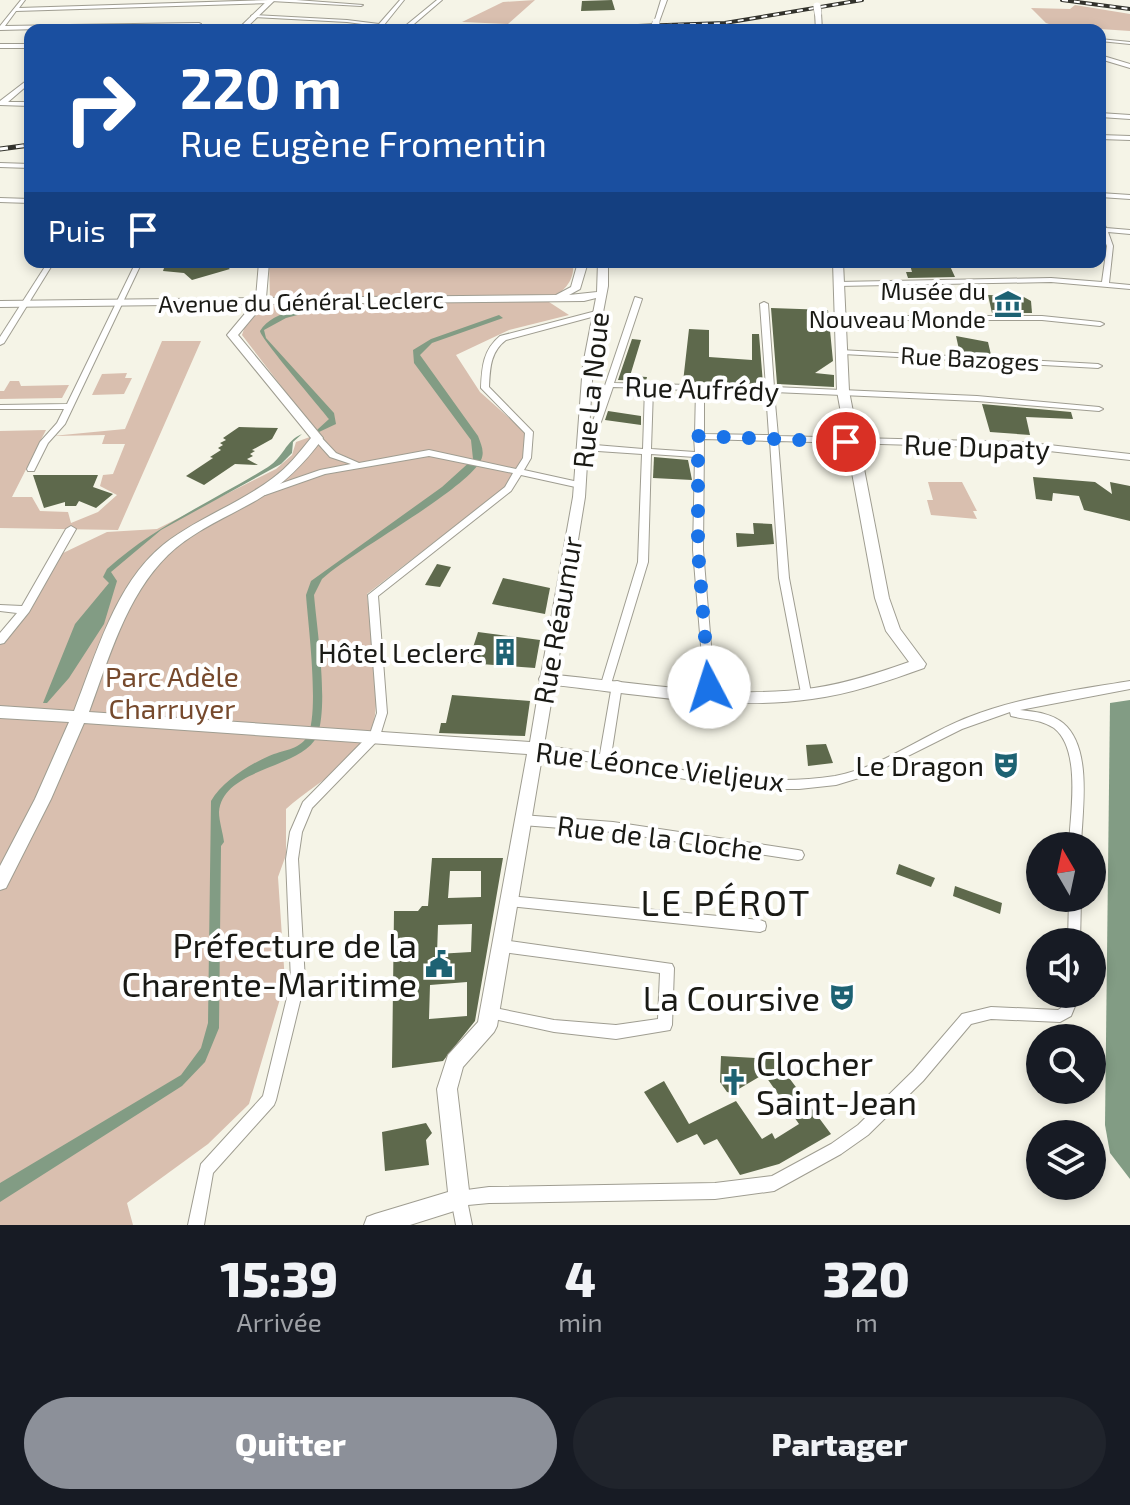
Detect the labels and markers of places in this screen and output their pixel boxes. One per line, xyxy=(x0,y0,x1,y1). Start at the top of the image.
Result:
place label: Musée du Nouveau Monde xyxy=(809,276,986,333)
museum icon: Musée du Nouveau Monde xyxy=(993,289,1023,319)
pin xyxy=(812,408,880,476)
place label: Hôtel Leclerc xyxy=(318,635,483,669)
building icon: Hôtel Leclerc xyxy=(490,637,520,667)
place label: Le Dragon xyxy=(856,748,984,782)
theatre icon: Le Dragon xyxy=(991,750,1021,780)
place label: Préfecture de la Charente-Maritime xyxy=(122,924,417,1004)
public building icon: Préfecture de la Charente-Maritime xyxy=(424,949,454,979)
place label: La Coursive xyxy=(643,977,820,1018)
theatre icon: La Coursive xyxy=(827,982,857,1012)
place label: Clocher Saint-Jean xyxy=(756,1042,917,1122)
church icon: Clocher Saint-Jean xyxy=(719,1067,749,1097)

